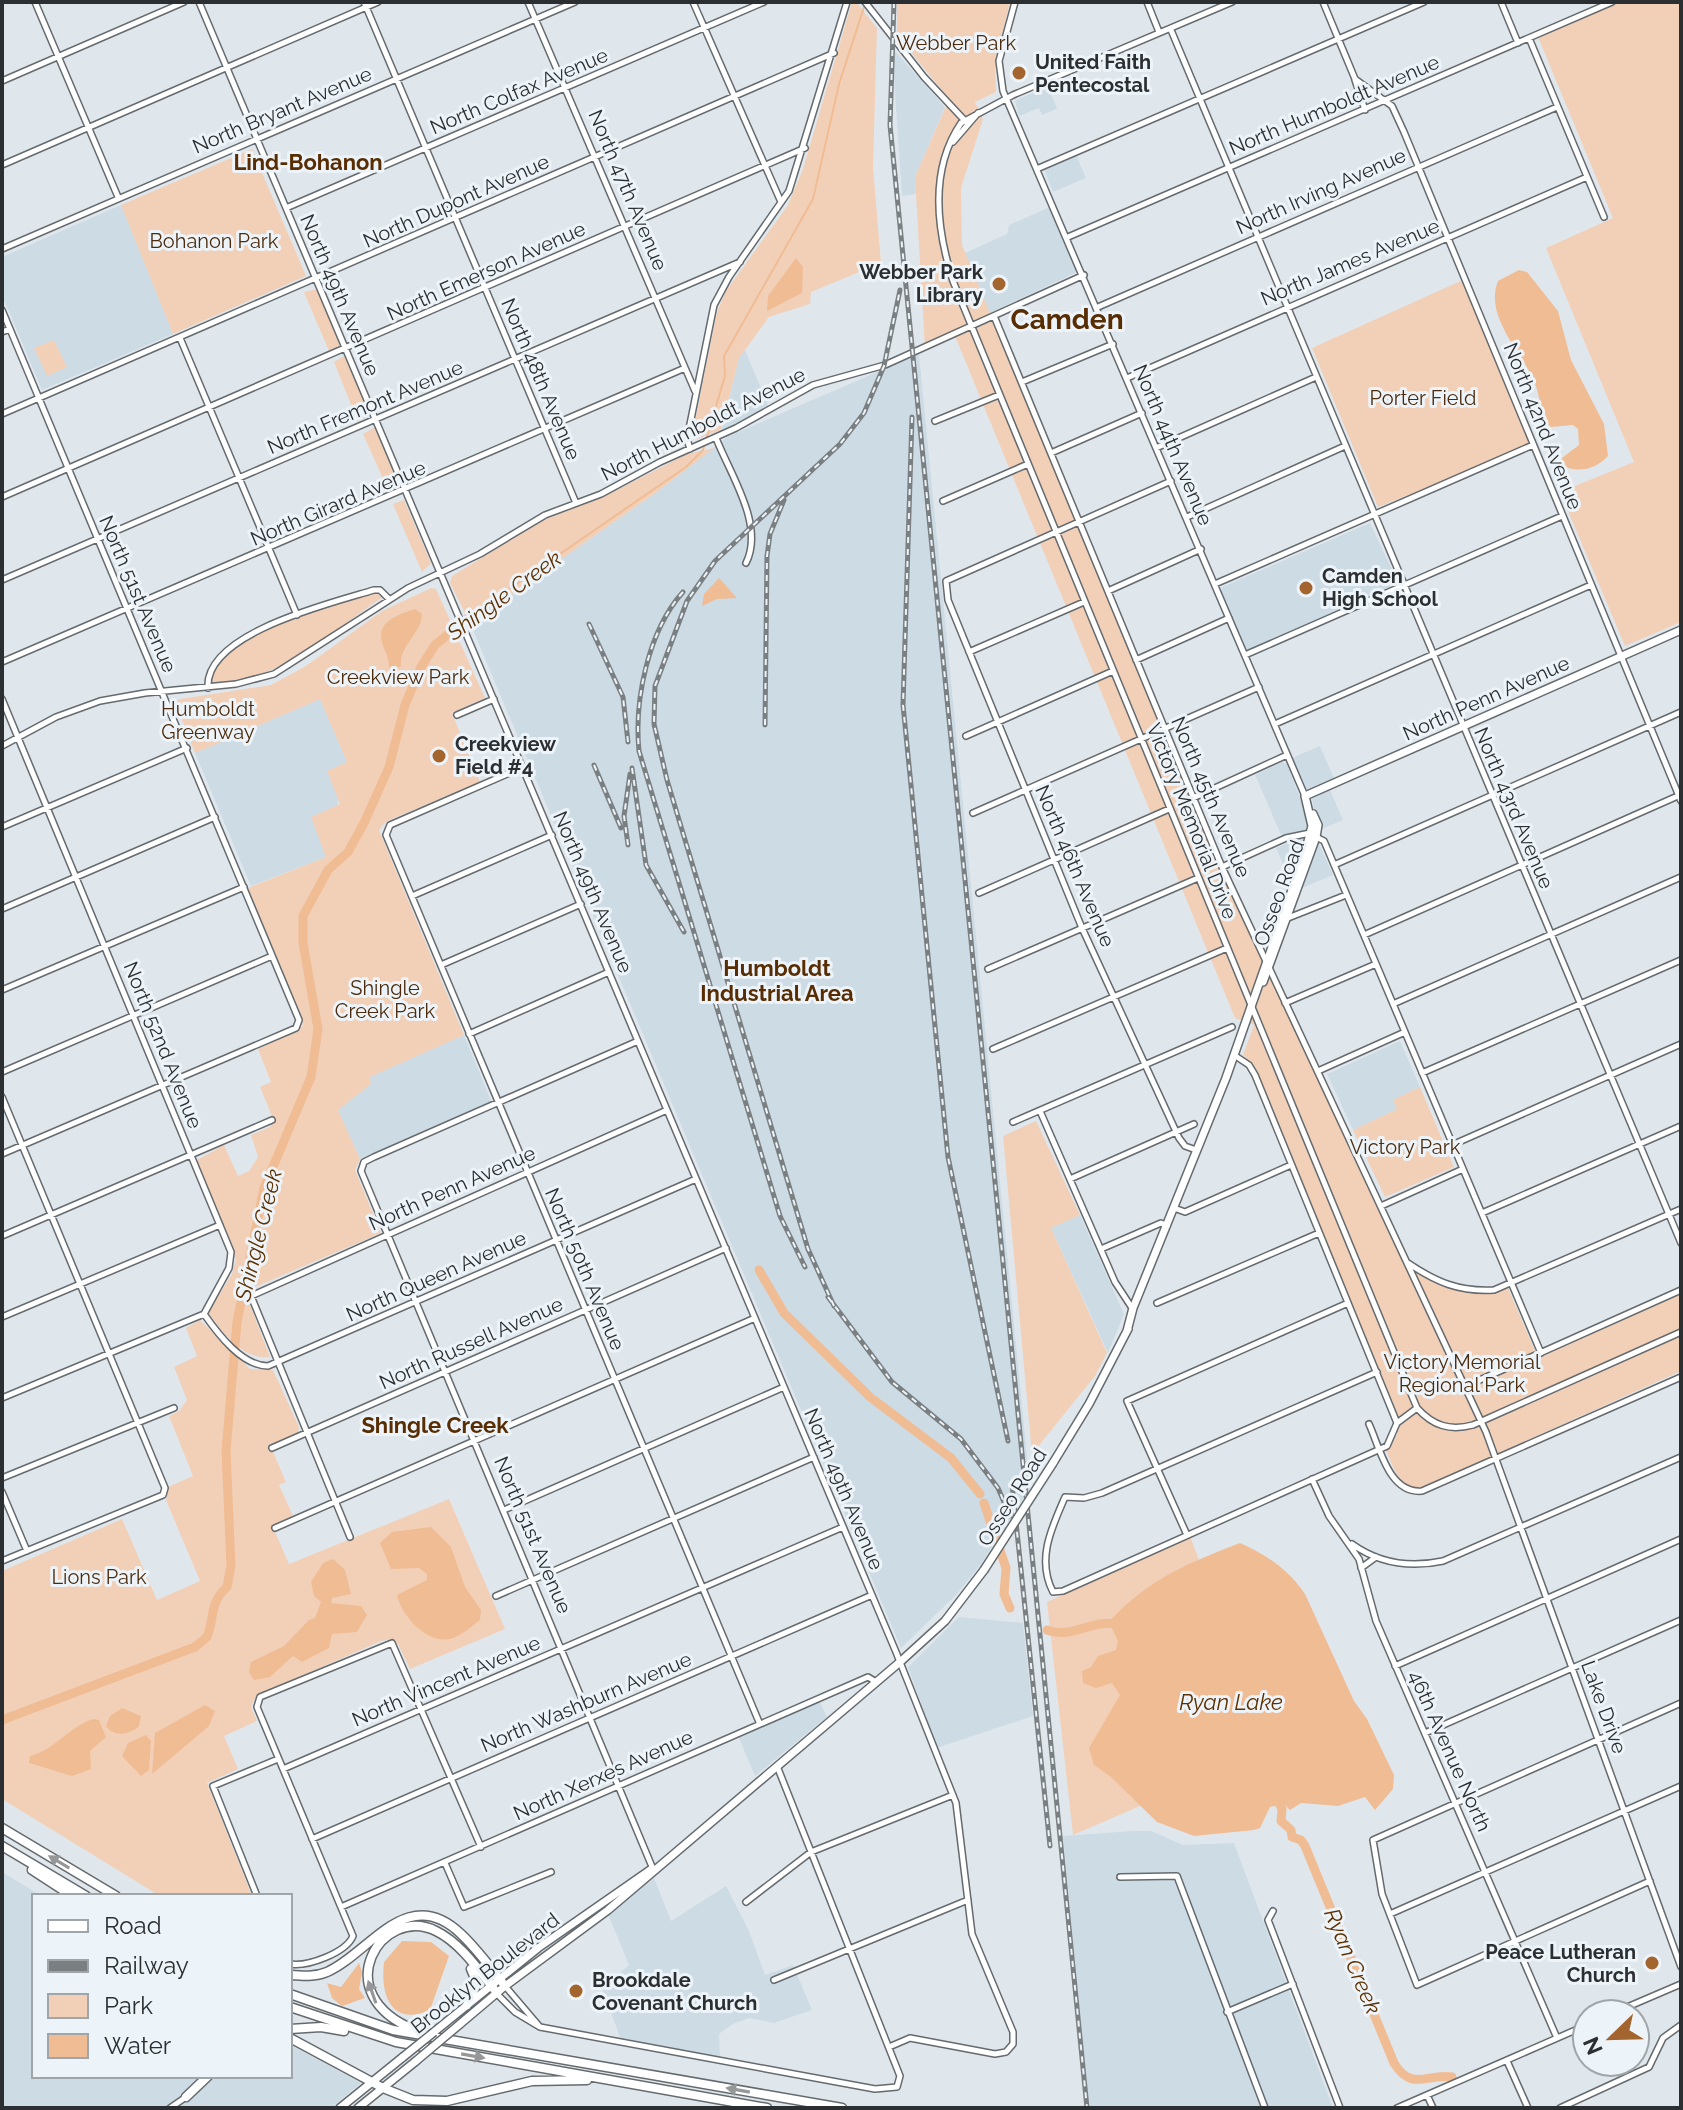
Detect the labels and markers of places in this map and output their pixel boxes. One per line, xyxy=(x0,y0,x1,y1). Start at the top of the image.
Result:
place label: United Faith Pentecostal xyxy=(1035,50,1151,97)
marker: United Faith Pentecostal xyxy=(1010,64,1028,82)
place label: Webber Park Library xyxy=(859,260,984,307)
marker: Webber Park Library xyxy=(990,275,1008,293)
place label: Camden High School xyxy=(1322,564,1438,611)
marker: Camden High School xyxy=(1297,579,1315,597)
place label: Creekview Field #4 xyxy=(455,732,556,779)
marker: Creekview Field #4 xyxy=(430,747,448,765)
place label: Peace Lutheran Church xyxy=(1485,1940,1636,1987)
marker: Peace Lutheran Church xyxy=(1643,1954,1661,1972)
place label: Brookdale Covenant Church xyxy=(592,1968,757,2015)
marker: Brookdale Covenant Church xyxy=(567,1982,585,2000)

